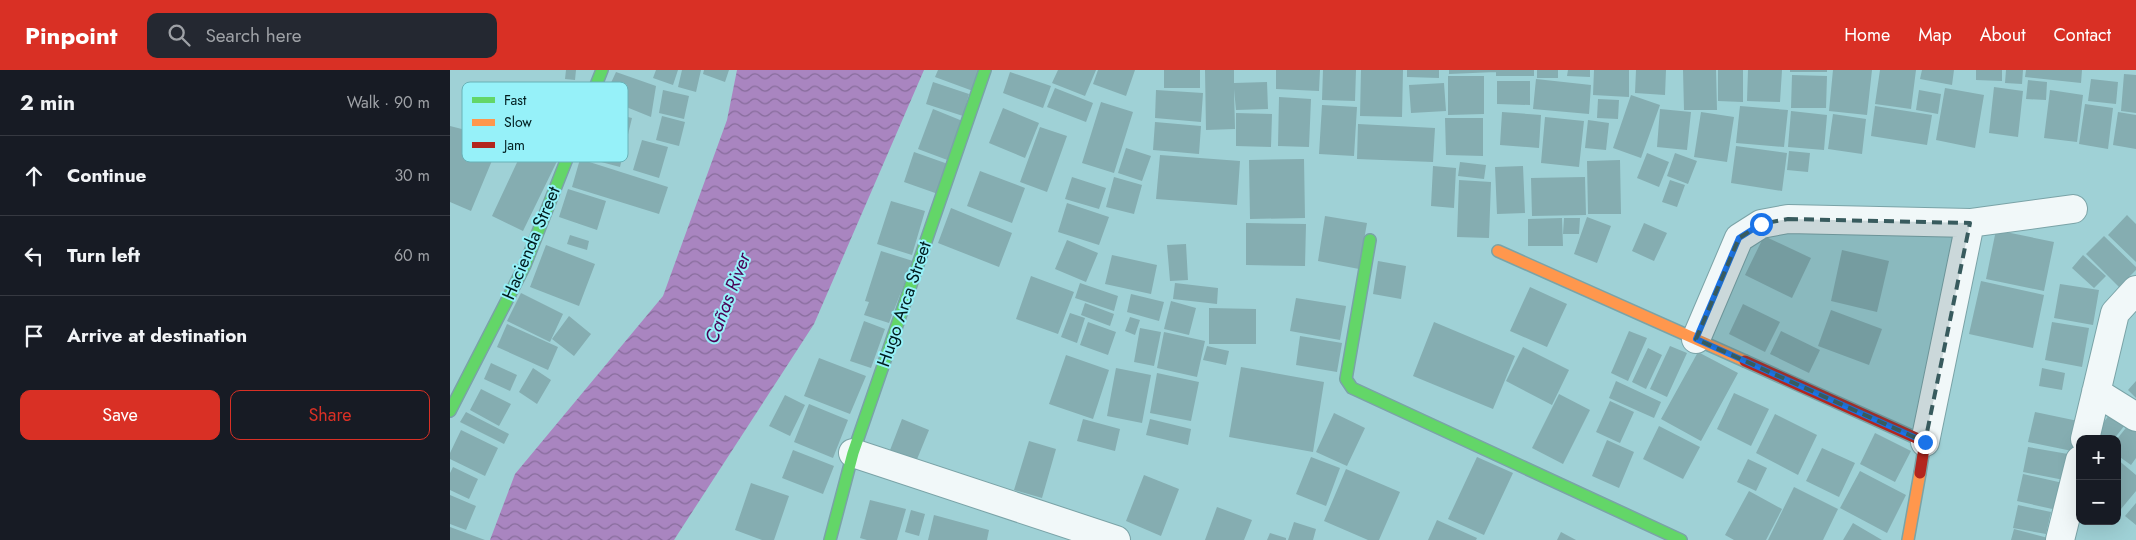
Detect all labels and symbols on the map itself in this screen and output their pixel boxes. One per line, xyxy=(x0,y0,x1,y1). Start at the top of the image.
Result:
legend xyxy=(462,82,628,162)
text: Fast xyxy=(504,90,527,110)
text: Slow xyxy=(504,112,532,132)
text: Jam xyxy=(502,135,525,155)
street label: Hacienda Street xyxy=(495,182,567,304)
route start xyxy=(1750,213,1773,236)
street label: Hugo Arca Street xyxy=(870,237,938,370)
water label: Cañas River xyxy=(698,247,758,347)
route end xyxy=(1914,431,1937,454)

